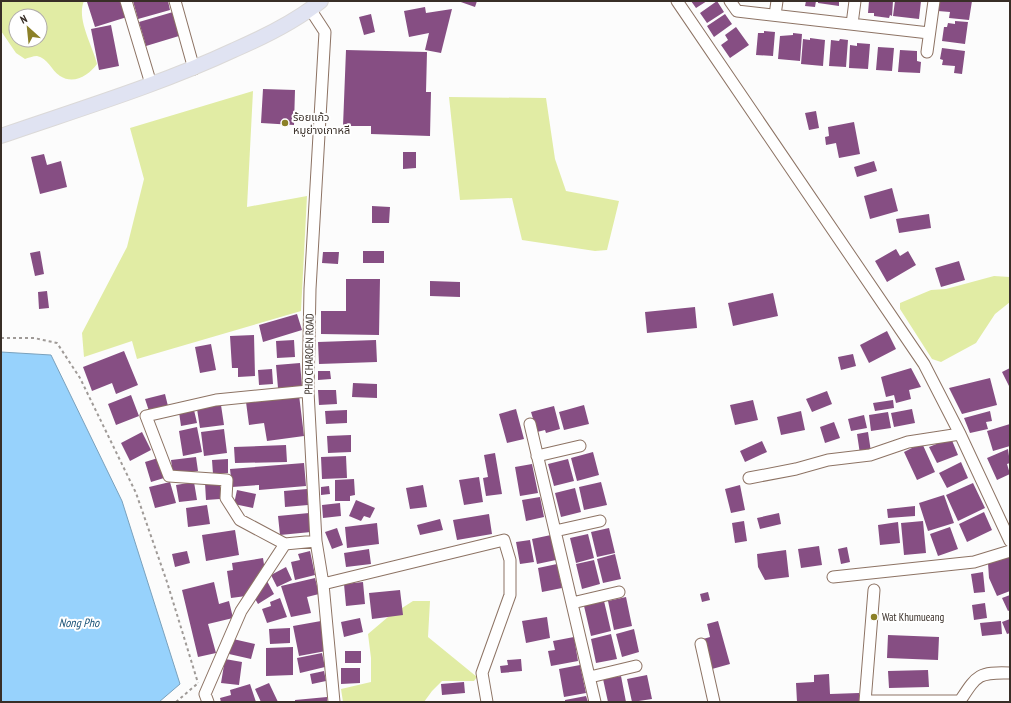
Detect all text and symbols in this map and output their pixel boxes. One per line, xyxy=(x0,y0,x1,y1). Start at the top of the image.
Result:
north arrow xyxy=(8,8,48,48)
text: N xyxy=(18,11,29,27)
place label: ร้อยแก้ว หมูย่างเกาหลี xyxy=(293,110,350,137)
marker: ร้อยแก้ว หมูย่างเกาหลี xyxy=(280,118,290,128)
street label: PHO CHAROEN ROAD xyxy=(301,313,317,395)
place label: Wat Khumueang xyxy=(882,610,945,624)
marker: Wat Khumueang xyxy=(869,612,879,622)
water label: Nong Pho xyxy=(59,615,100,630)

